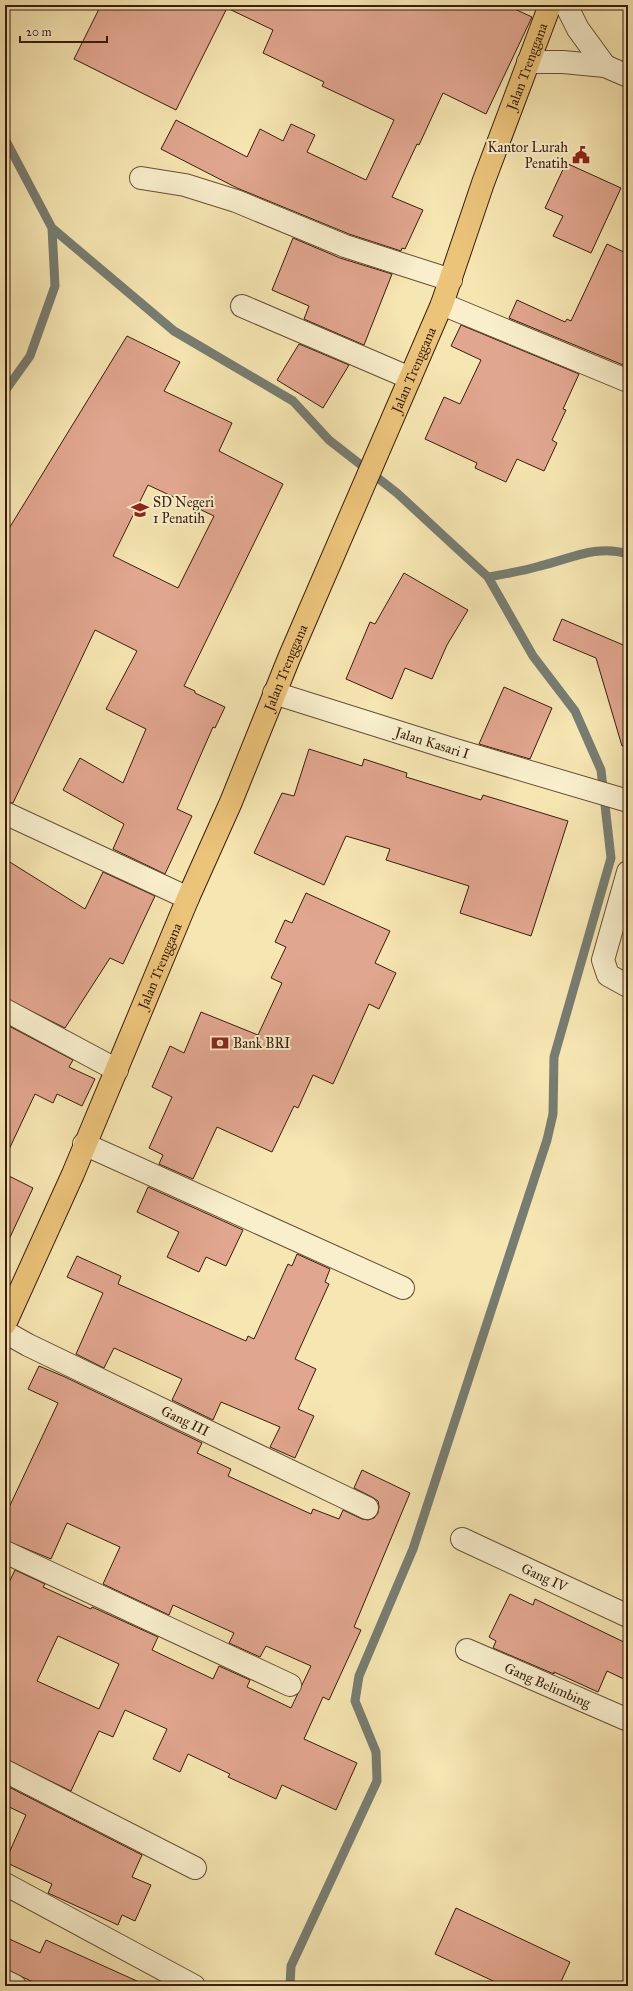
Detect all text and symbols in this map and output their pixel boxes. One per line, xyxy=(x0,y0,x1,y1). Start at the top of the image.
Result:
scale bar xyxy=(20,18,107,44)
street label: Jalan Trenggana xyxy=(502,21,551,115)
text: 20 m xyxy=(26,25,52,39)
place label: Kantor Lurah Penatih xyxy=(488,139,568,172)
public building icon: Kantor Lurah Penatih xyxy=(571,145,591,165)
street label: Jalan Trenggana xyxy=(387,324,440,418)
place label: SD Negeri 1 Penatih xyxy=(153,494,214,527)
school or university icon: SD Negeri 1 Penatih xyxy=(130,500,150,520)
street label: Jalan Trenggana xyxy=(260,622,312,716)
street label: Jalan Kasari I xyxy=(391,723,471,763)
street label: Jalan Trenggana xyxy=(134,920,186,1014)
bank icon: Bank BRI xyxy=(210,1033,230,1053)
place label: Bank BRI xyxy=(233,1035,290,1052)
street label: Gang III xyxy=(158,1402,212,1440)
street label: Gang IV xyxy=(519,1560,571,1596)
street label: Gang Belimbing xyxy=(502,1659,594,1712)

